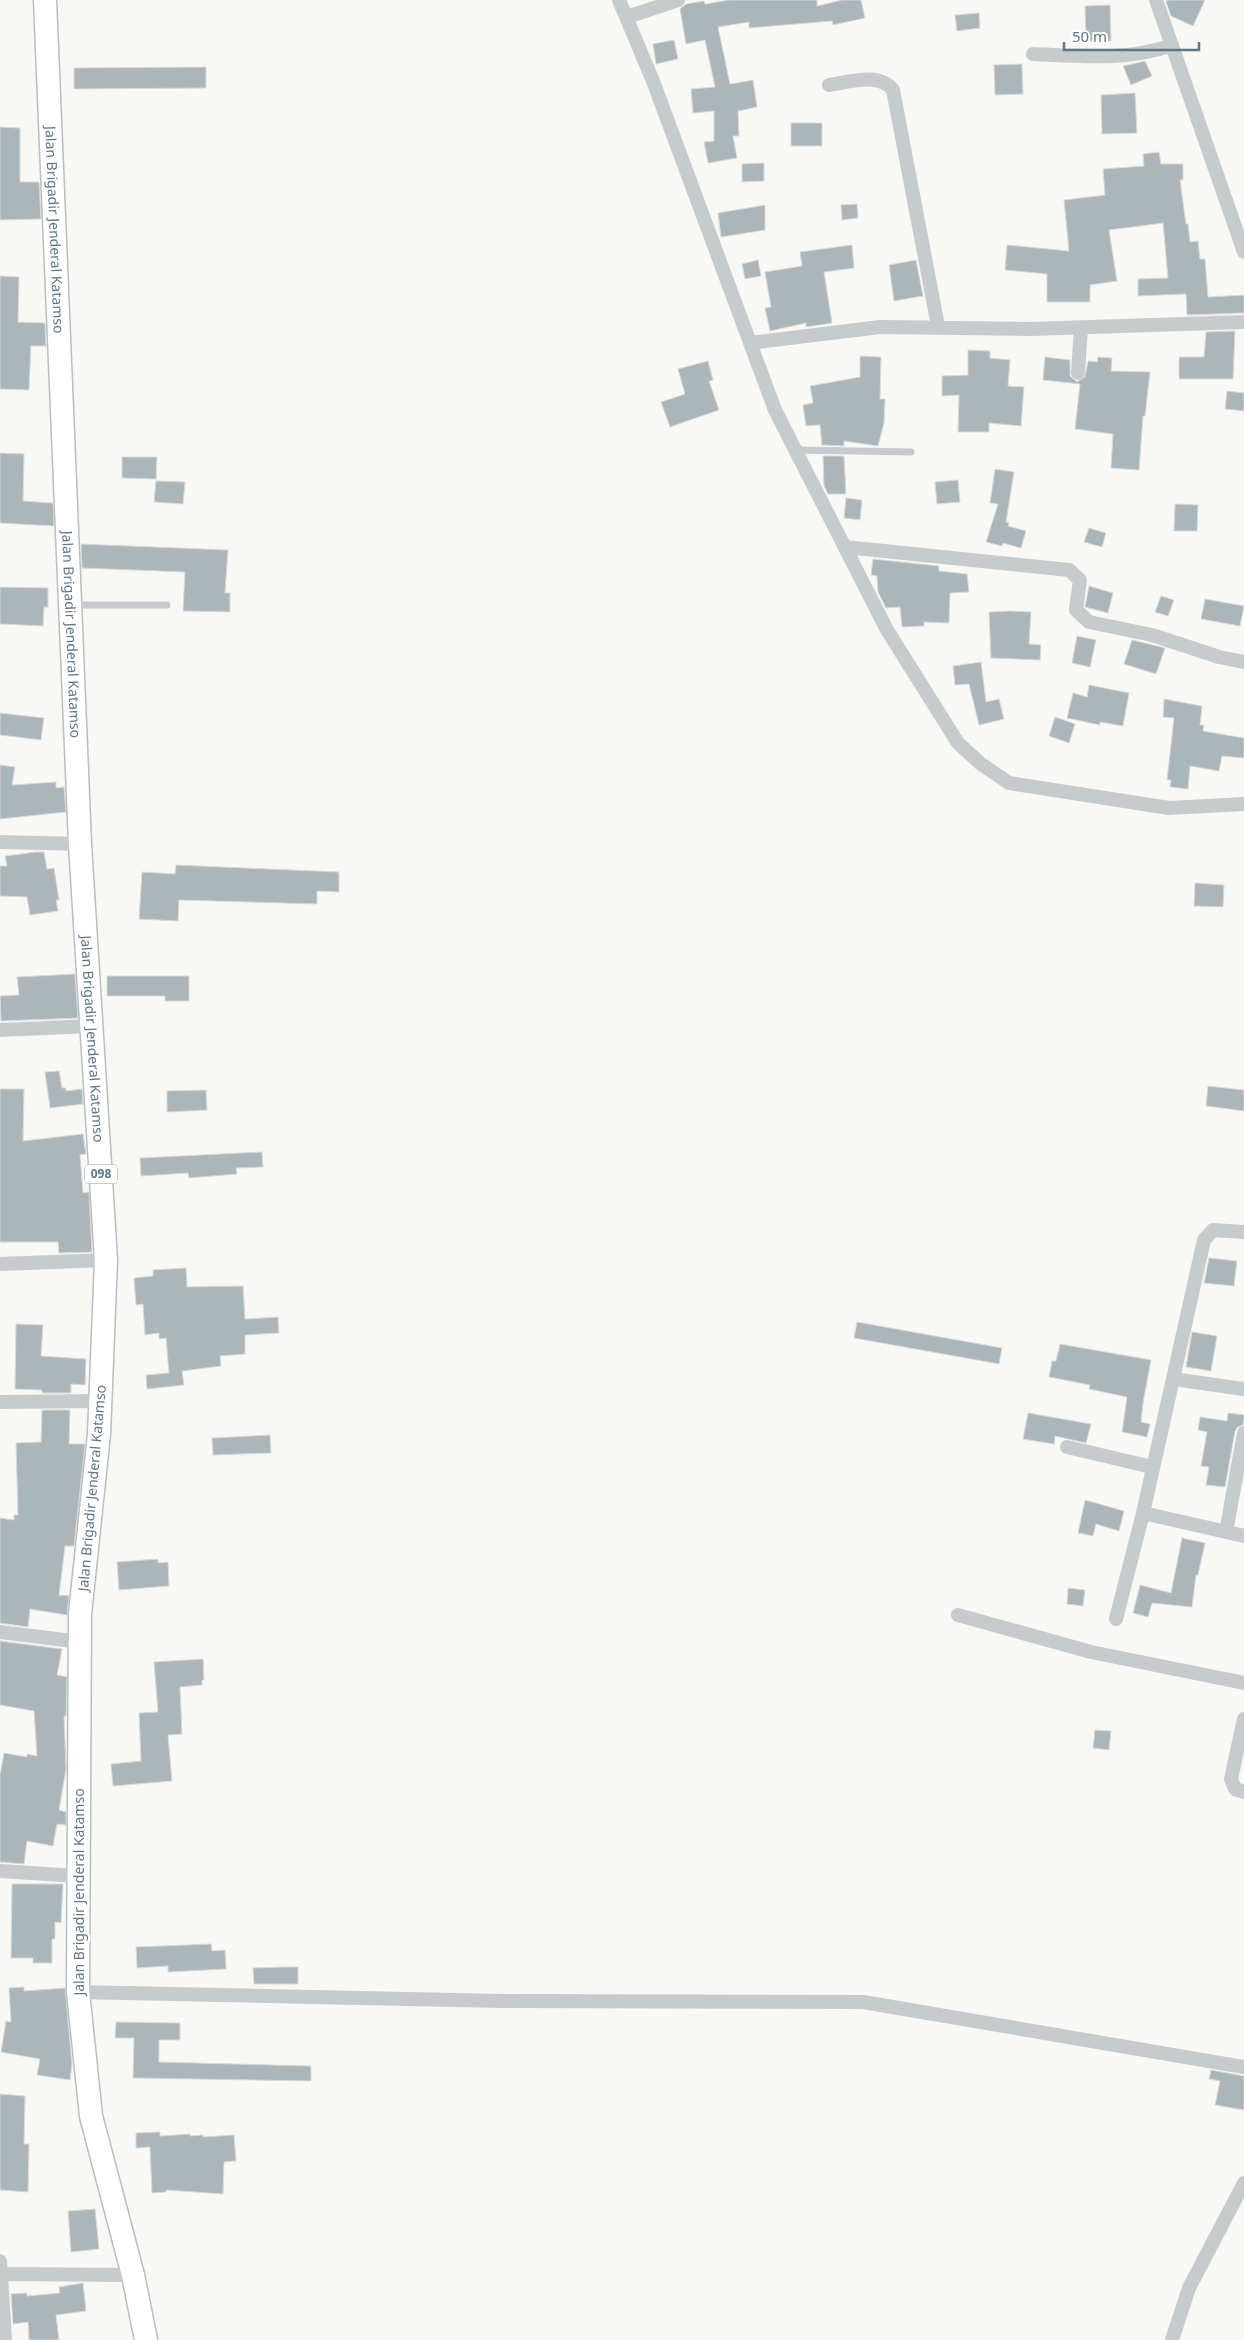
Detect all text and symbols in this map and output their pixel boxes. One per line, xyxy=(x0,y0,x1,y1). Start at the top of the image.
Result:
scale bar xyxy=(1064,20,1199,52)
text: 50 m xyxy=(1072,26,1107,46)
street label: Jalan Brigadir Jenderal Katamso xyxy=(41,124,69,334)
street label: Jalan Brigadir Jenderal Katamso xyxy=(58,528,86,738)
street label: Jalan Brigadir Jenderal Katamso xyxy=(77,933,109,1143)
road number: 098 xyxy=(85,1164,117,1184)
street label: Jalan Brigadir Jenderal Katamso xyxy=(73,1384,110,1594)
street label: Jalan Brigadir Jenderal Katamso xyxy=(69,1788,88,1998)

